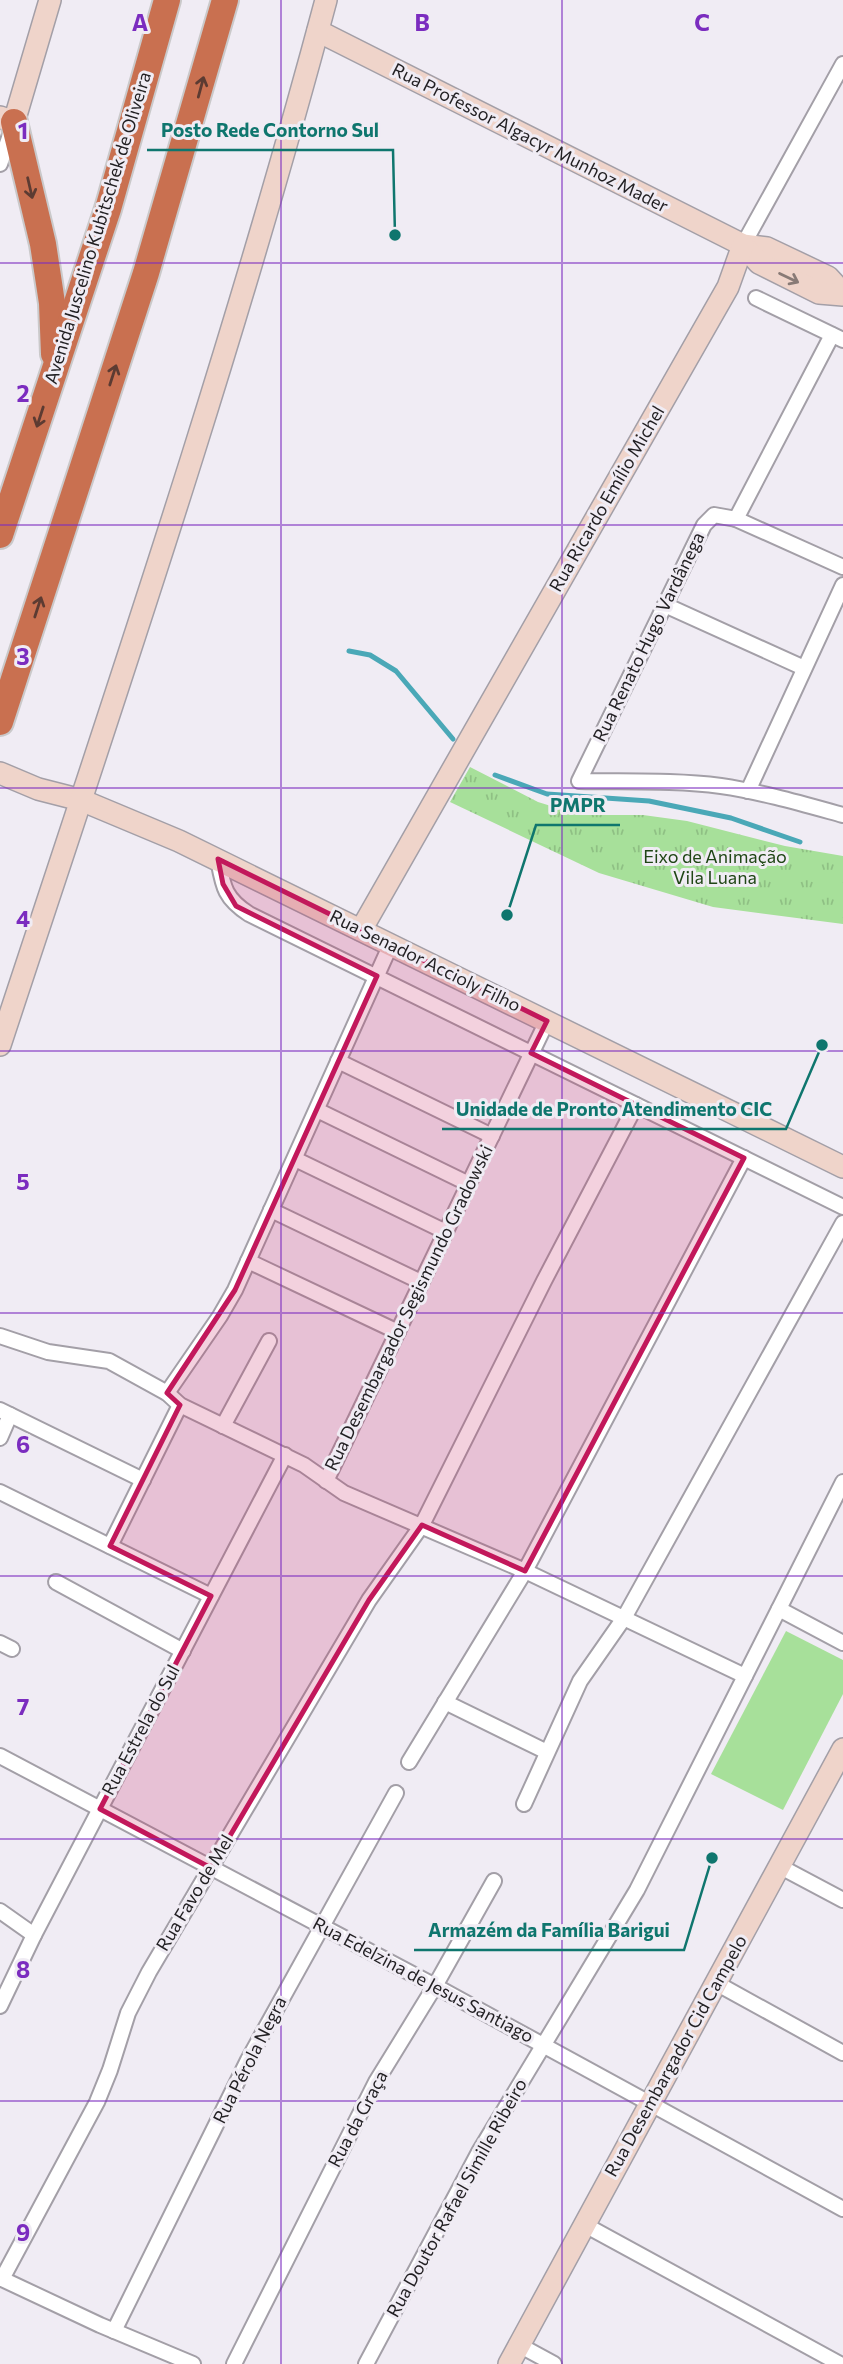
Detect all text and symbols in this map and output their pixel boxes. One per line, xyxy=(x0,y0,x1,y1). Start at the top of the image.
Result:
text: A xyxy=(132,8,149,36)
text: B xyxy=(414,8,430,36)
text: C xyxy=(694,8,710,36)
street label: Rua Professor Algacyr Munhoz Mader xyxy=(389,58,672,217)
street label: Avenida Juscelino Kubitschek de Oliveira xyxy=(39,69,155,386)
one-way arrow xyxy=(195,76,208,99)
callout: Posto Rede Contorno Sul xyxy=(147,110,393,150)
text: 1 xyxy=(18,116,28,144)
text: Posto Rede Contorno Sul xyxy=(161,118,379,141)
one-way arrow xyxy=(24,176,37,199)
one-way arrow xyxy=(778,272,799,285)
one-way arrow xyxy=(107,364,120,386)
text: 2 xyxy=(16,379,30,407)
street label: Rua Ricardo Emílio Michel xyxy=(544,402,668,595)
one-way arrow xyxy=(32,405,45,427)
street label: Rua Renato Hugo Vardânega xyxy=(588,528,709,745)
one-way arrow xyxy=(32,596,45,618)
text: 3 xyxy=(16,642,30,670)
callout: PMPR xyxy=(536,785,620,825)
text: PMPR xyxy=(550,793,606,816)
park label: Eixo de Animação Vila Luana xyxy=(643,845,787,888)
text: 4 xyxy=(16,904,30,932)
street label: Rua Senador Accioly Filho xyxy=(326,904,524,1016)
callout: Unidade de Pronto Atendimento CIC xyxy=(442,1089,786,1129)
text: Unidade de Pronto Atendimento CIC xyxy=(456,1097,772,1120)
street label: Rua Desembargador Segismundo Gradowski xyxy=(319,1141,497,1474)
text: 5 xyxy=(16,1167,30,1195)
text: 6 xyxy=(16,1430,30,1458)
street label: Rua Estrela do Sul xyxy=(96,1661,184,1799)
text: 7 xyxy=(17,1692,29,1720)
street label: Rua Favo de Mel xyxy=(151,1830,238,1955)
callout: Armazém da Família Barigui xyxy=(414,1910,684,1950)
street label: Rua Edelzina de Jesus Santiago xyxy=(309,1911,538,2047)
text: Armazém da Família Barigui xyxy=(428,1918,670,1941)
street label: Rua Desembargador Cid Campelo xyxy=(599,1931,751,2180)
text: 8 xyxy=(16,1955,30,1983)
street label: Rua Pérola Negra xyxy=(208,1992,291,2127)
street label: Rua da Graça xyxy=(323,2067,392,2171)
street label: Rua Doutor Rafael Simille Ribeiro xyxy=(381,2074,531,2321)
text: 9 xyxy=(16,2218,30,2246)

